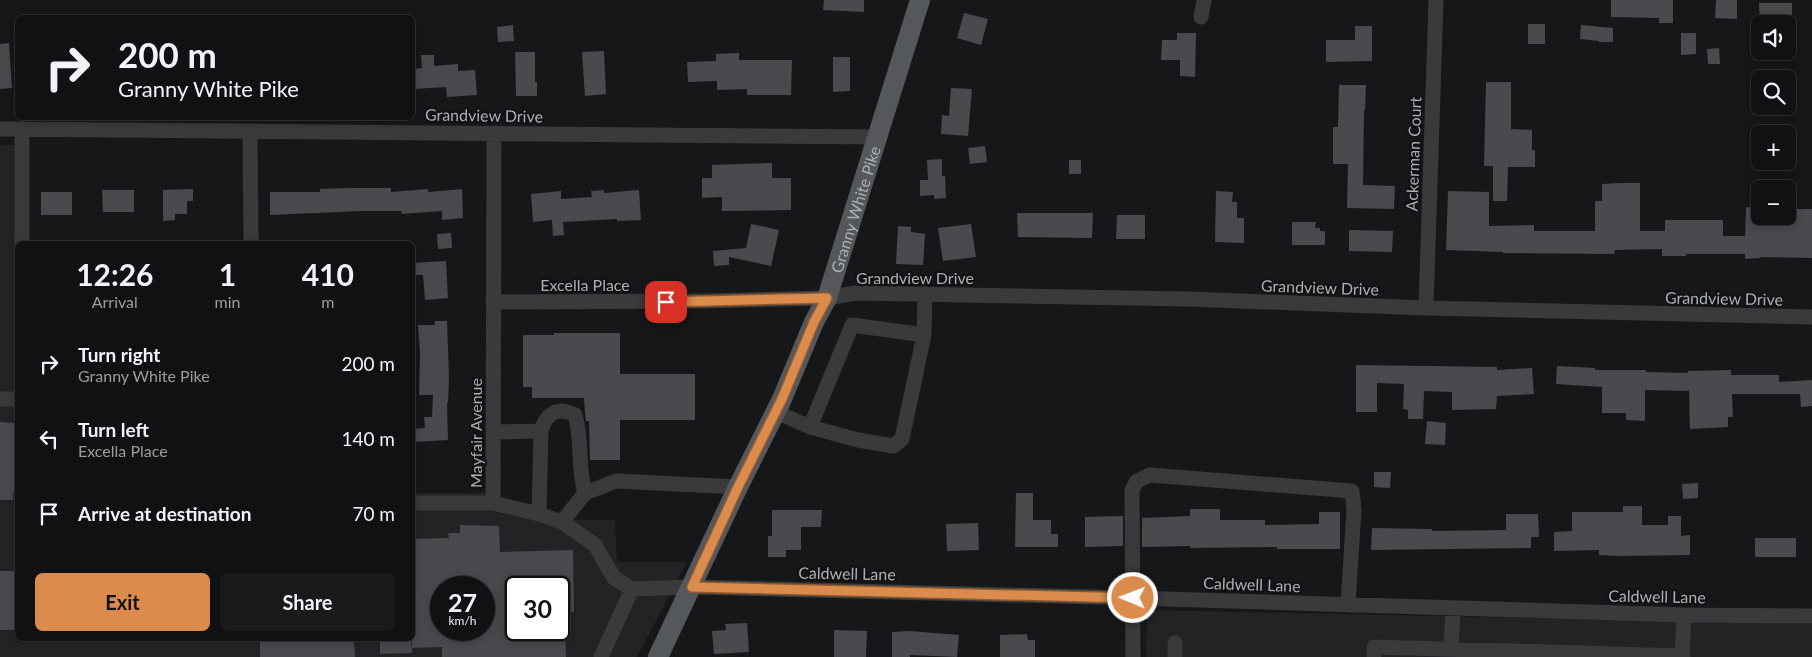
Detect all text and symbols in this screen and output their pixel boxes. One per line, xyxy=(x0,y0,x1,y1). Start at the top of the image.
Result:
map controls xyxy=(1751,15,1796,225)
button: sound xyxy=(1751,15,1796,60)
text: 200 m xyxy=(118,33,217,75)
icon: right xyxy=(35,35,100,100)
button: search xyxy=(1751,70,1796,115)
text: Granny White Pike xyxy=(118,75,299,102)
street label: Ackerman Court xyxy=(1402,96,1424,212)
street label: Grandview Drive xyxy=(425,104,543,126)
button: + xyxy=(1751,125,1796,170)
street label: Granny White Pike xyxy=(826,143,883,275)
button: − xyxy=(1751,180,1796,225)
text: 12:26 xyxy=(76,256,153,292)
text: 1 xyxy=(219,256,236,292)
text: 410 xyxy=(302,256,354,292)
street label: Grandview Drive xyxy=(856,268,974,287)
street label: Excella Place xyxy=(540,275,630,294)
street label: Grandview Drive xyxy=(1261,275,1379,299)
pin xyxy=(645,281,687,323)
street label: Grandview Drive xyxy=(1665,287,1783,309)
icon: arrive xyxy=(652,288,680,316)
text: Arrival xyxy=(92,292,138,311)
text: min xyxy=(215,292,241,311)
text: m xyxy=(321,292,334,311)
text: Turn right xyxy=(78,343,160,366)
icon: right xyxy=(35,350,63,378)
text: 200 m xyxy=(341,352,395,375)
text: Granny White Pike xyxy=(78,366,210,385)
street label: Mayfair Avenue xyxy=(466,378,485,488)
text: Turn left xyxy=(78,418,149,441)
icon: left xyxy=(35,425,63,453)
text: 140 m xyxy=(341,427,395,450)
text: Excella Place xyxy=(78,441,168,460)
icon: arrive xyxy=(35,500,63,528)
text: Arrive at destination xyxy=(78,502,251,525)
text: 70 m xyxy=(352,502,395,525)
street label: Caldwell Lane xyxy=(798,563,896,583)
position arrow xyxy=(1106,571,1158,623)
button: Exit xyxy=(35,573,210,631)
button: Share xyxy=(220,573,395,631)
street label: Caldwell Lane xyxy=(1203,573,1301,595)
speed limit sign: 30 xyxy=(505,576,570,641)
street label: Caldwell Lane xyxy=(1608,586,1706,606)
text: 27 xyxy=(448,587,477,617)
text: km/h xyxy=(448,613,477,628)

